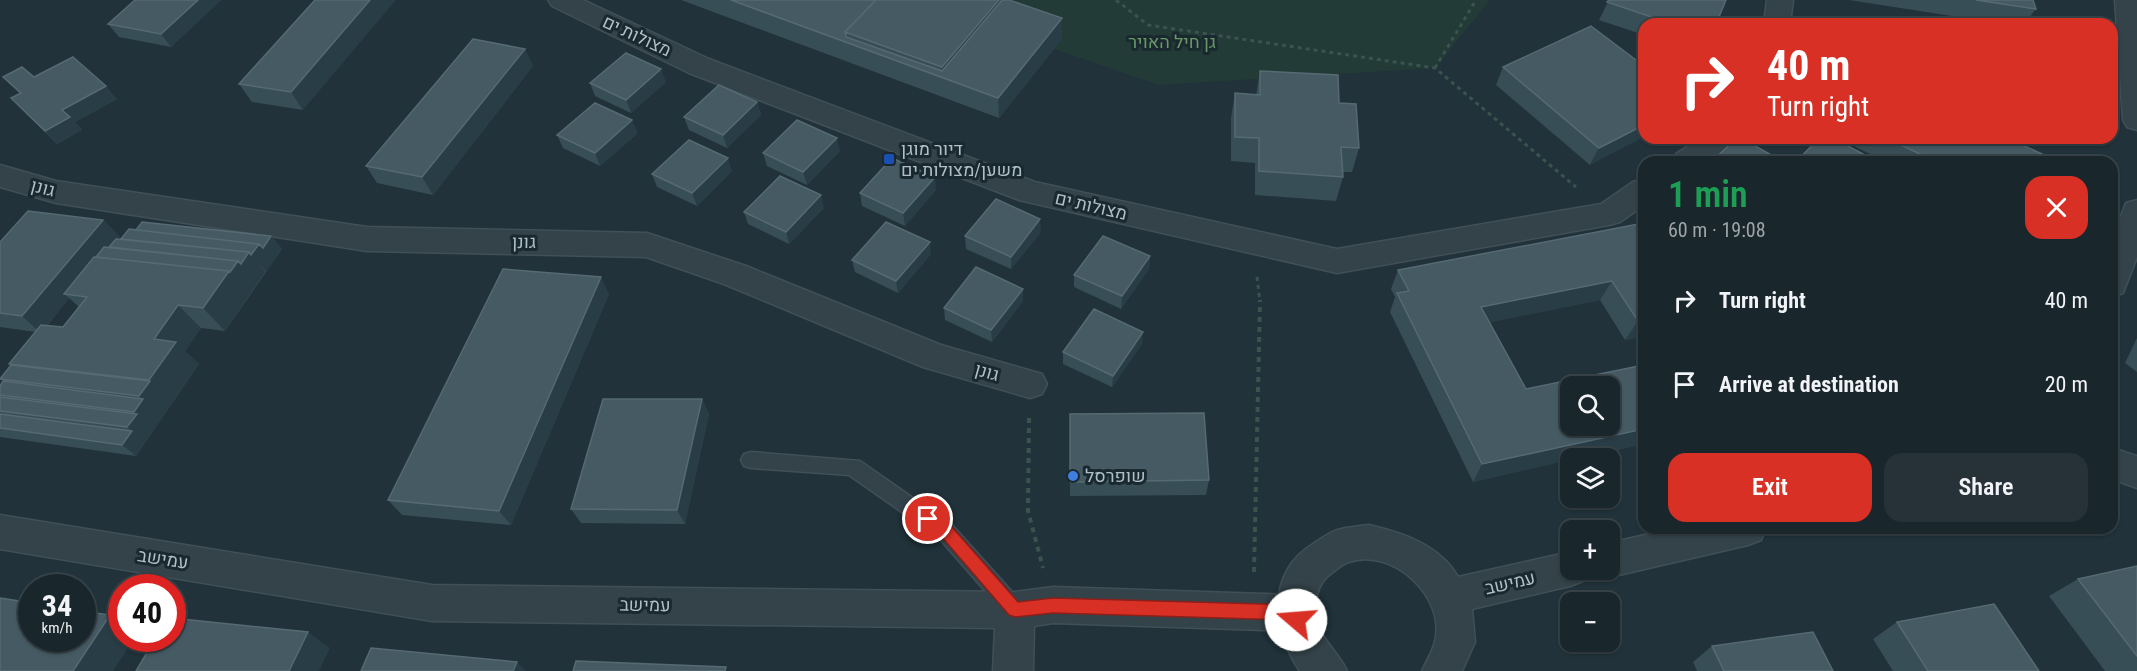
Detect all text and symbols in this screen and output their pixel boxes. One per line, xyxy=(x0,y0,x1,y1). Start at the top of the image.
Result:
street label: מצולות ים xyxy=(600,11,675,61)
park label: גן חיל האויר xyxy=(1128,31,1216,52)
text: 40 m xyxy=(1767,41,1850,90)
icon: right xyxy=(1668,42,1746,120)
text: Turn right xyxy=(1767,91,1869,123)
place label: דיור מוגן משען/מצולות ים xyxy=(901,138,1022,180)
marker: דיור מוגן משען/מצולות ים xyxy=(882,152,896,166)
street label: גונן xyxy=(29,174,57,201)
text: 1 min xyxy=(1668,174,1748,216)
button: close xyxy=(2025,176,2088,239)
street label: מצולות ים xyxy=(1053,187,1129,224)
text: 60 m · 19:08 xyxy=(1668,218,1766,242)
street label: גונן xyxy=(512,231,536,252)
icon: right xyxy=(1668,284,1701,317)
text: Turn right xyxy=(1719,288,1806,313)
text: 40 m xyxy=(2045,288,2088,313)
street label: גונן xyxy=(973,358,1002,385)
icon: arrive xyxy=(1668,368,1701,401)
text: Arrive at destination xyxy=(1719,372,1899,397)
text: 20 m xyxy=(2045,372,2088,397)
map controls xyxy=(1560,376,1620,652)
button: search xyxy=(1560,376,1620,436)
button: layers xyxy=(1560,448,1620,508)
button: Exit xyxy=(1668,453,1872,522)
button: Share xyxy=(1884,453,2088,522)
place label: שופרסל xyxy=(1085,465,1145,486)
marker: שופרסל xyxy=(1066,469,1080,483)
pin xyxy=(902,493,953,544)
icon: arrive xyxy=(911,502,944,535)
button: + xyxy=(1560,520,1620,580)
street label: עמישב xyxy=(136,544,190,573)
street label: עמישב xyxy=(1483,567,1537,598)
speed limit sign: 40 xyxy=(108,574,186,652)
text: 34 xyxy=(42,588,72,623)
position arrow xyxy=(1264,588,1328,652)
button: − xyxy=(1560,592,1620,652)
street label: עמישב xyxy=(619,594,671,615)
text: km/h xyxy=(42,619,72,637)

